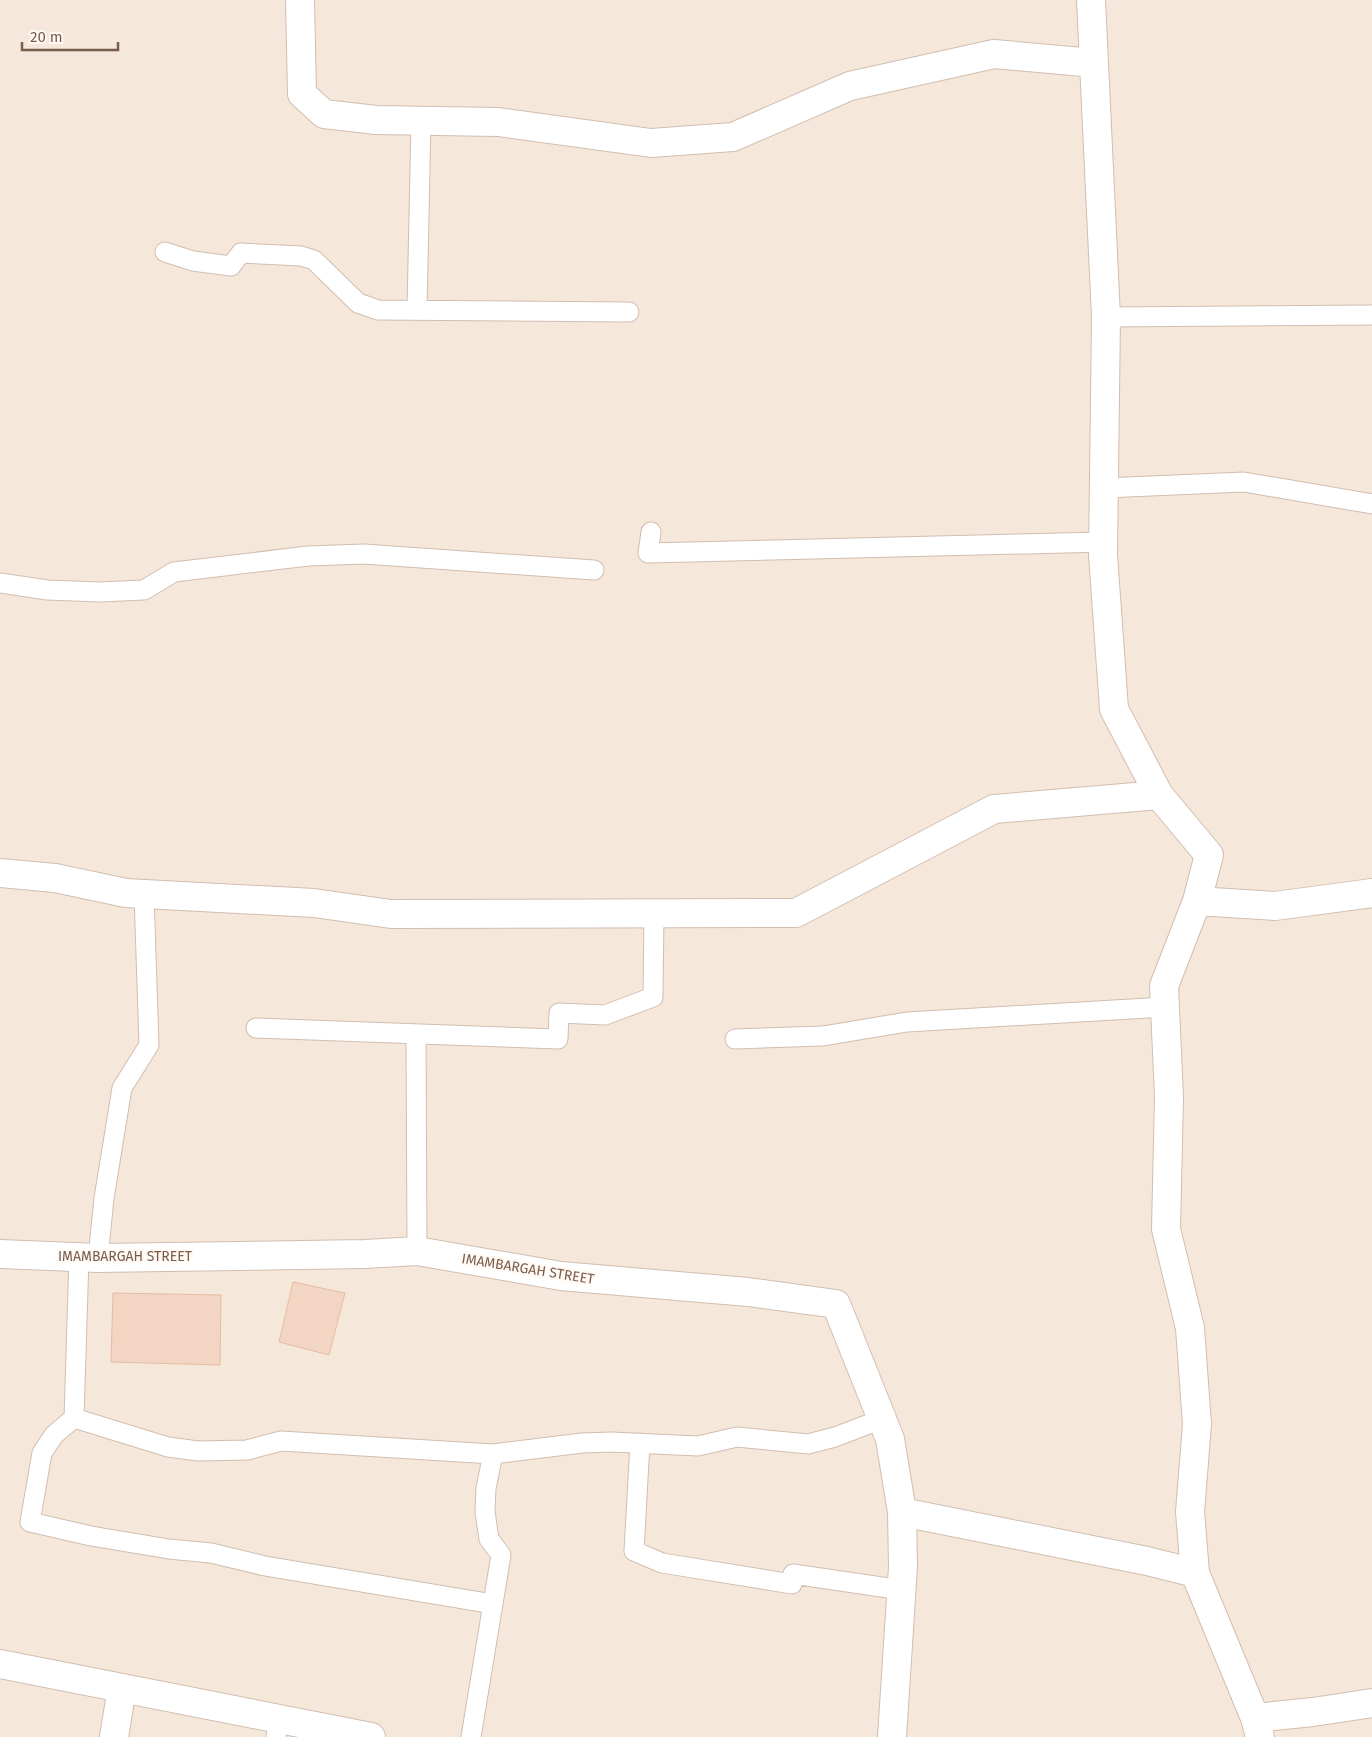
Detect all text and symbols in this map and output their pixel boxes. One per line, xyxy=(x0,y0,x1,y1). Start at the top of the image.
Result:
scale bar xyxy=(22,20,119,52)
text: 20 m xyxy=(30,28,63,46)
street label: IMAMBARGAH STREET xyxy=(58,1248,193,1265)
street label: IMAMBARGAH STREET xyxy=(460,1250,596,1288)

